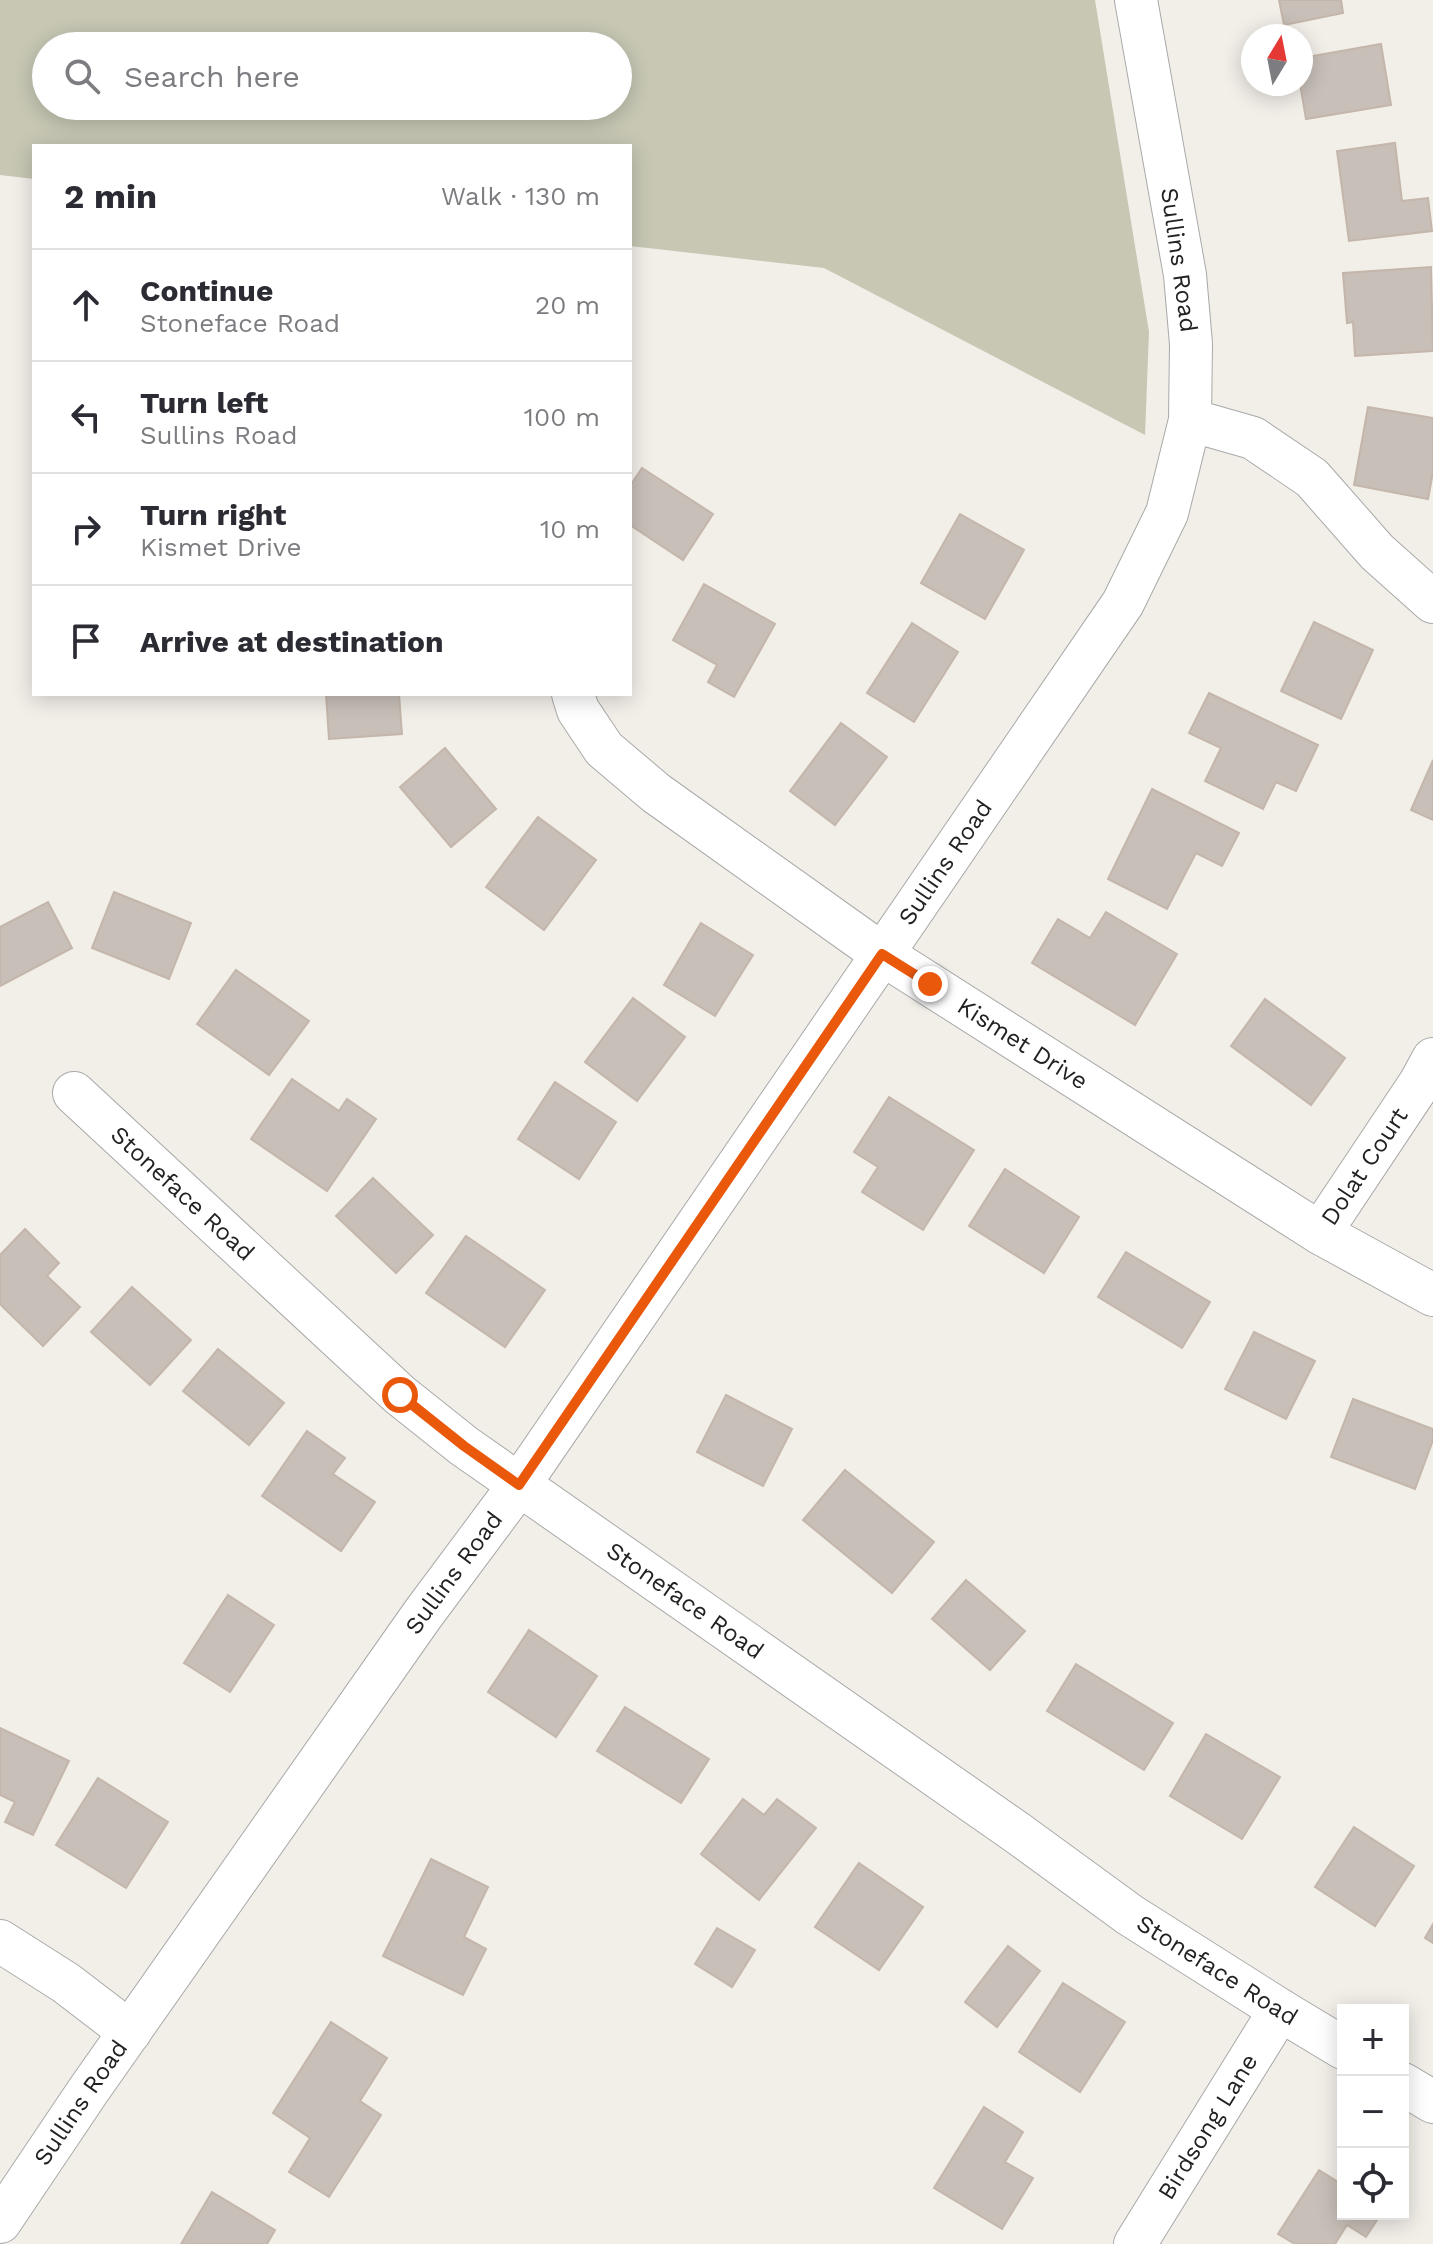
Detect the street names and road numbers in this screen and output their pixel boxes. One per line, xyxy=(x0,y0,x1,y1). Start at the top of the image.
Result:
street label: Sullins Road xyxy=(1155,186,1203,334)
street label: Sullins Road xyxy=(893,795,998,930)
street label: Kismet Drive xyxy=(952,992,1093,1095)
street label: Dolat Court xyxy=(1315,1102,1414,1230)
street label: Stoneface Road xyxy=(105,1120,260,1267)
street label: Sullins Road xyxy=(399,1506,508,1640)
street label: Stoneface Road xyxy=(601,1536,769,1665)
street label: Stoneface Road xyxy=(1132,1909,1303,2031)
street label: Sullins Road xyxy=(28,2035,133,2171)
street label: Birdsong Lane xyxy=(1152,2049,1263,2205)

